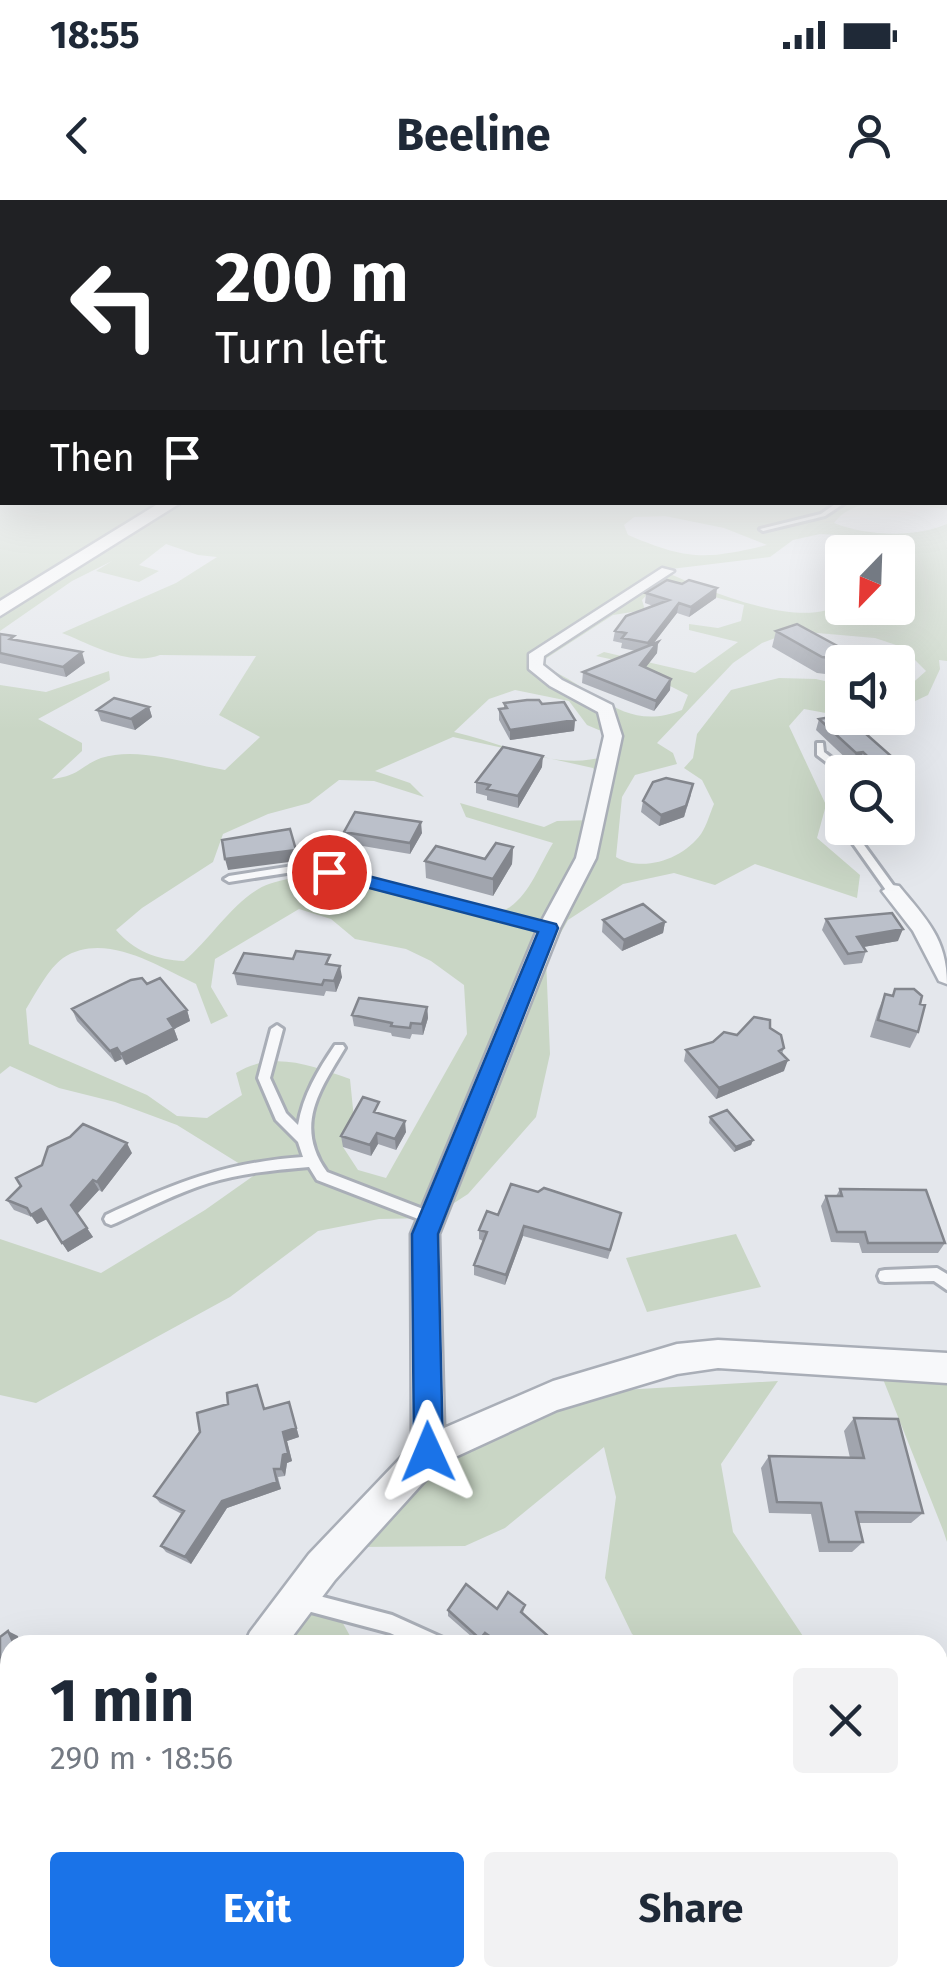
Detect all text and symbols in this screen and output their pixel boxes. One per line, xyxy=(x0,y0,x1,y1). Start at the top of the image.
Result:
text: 18:55 xyxy=(50,12,140,58)
icon: back xyxy=(50,108,105,163)
text: Beeline xyxy=(396,108,551,162)
icon: person xyxy=(842,108,897,163)
text: 200 m xyxy=(215,236,409,320)
icon: left xyxy=(50,240,180,370)
text: Turn left xyxy=(215,321,387,375)
icon: arrive xyxy=(155,430,210,485)
text: Then xyxy=(50,435,135,481)
north arrow xyxy=(825,535,915,625)
map controls xyxy=(825,535,915,845)
button: sound xyxy=(825,645,915,735)
button: search xyxy=(825,755,915,845)
pin xyxy=(287,830,372,915)
icon: arrive xyxy=(302,845,357,900)
position arrow xyxy=(376,1400,480,1504)
text: 1 min xyxy=(50,1665,194,1737)
button: close xyxy=(793,1668,898,1773)
text: 290 m · 18:56 xyxy=(50,1739,233,1777)
button: Exit xyxy=(50,1852,464,1967)
button: Share xyxy=(484,1852,898,1967)

